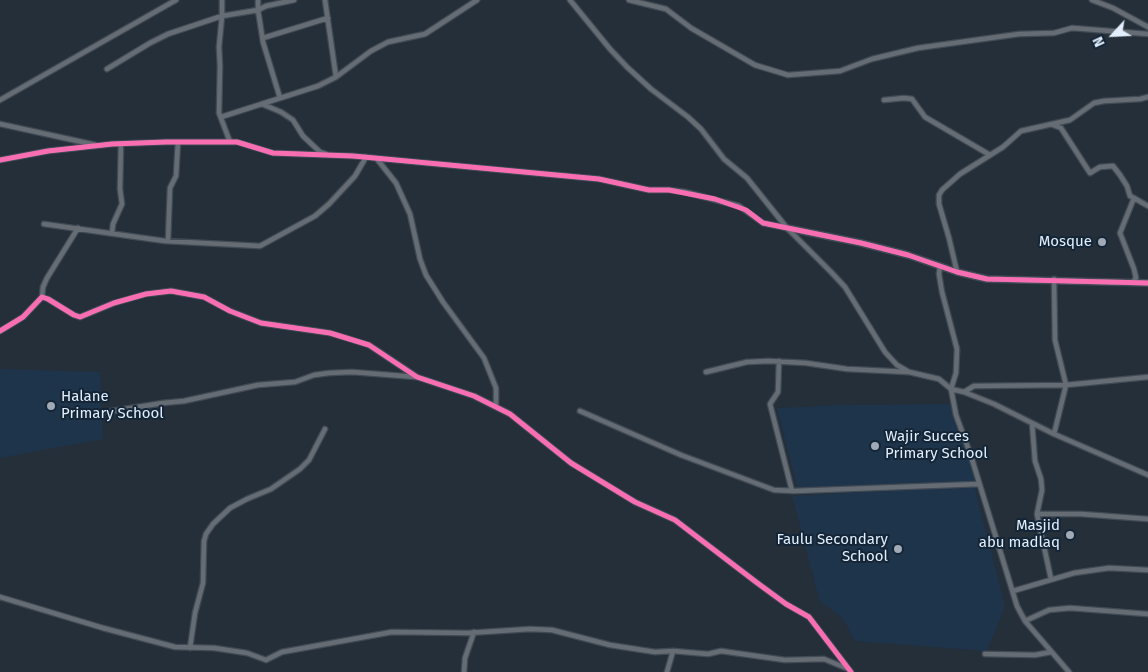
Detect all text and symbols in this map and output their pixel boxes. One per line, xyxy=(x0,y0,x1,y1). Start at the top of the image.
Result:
north arrow xyxy=(1088,10,1138,60)
text: N xyxy=(1089,34,1109,49)
place label: Mosque xyxy=(1039,233,1092,251)
marker: Mosque xyxy=(1096,236,1108,248)
place label: Halane Primary School xyxy=(61,388,164,423)
marker: Halane Primary School xyxy=(45,400,57,412)
place label: Wajir Succes Primary School xyxy=(885,428,988,463)
marker: Wajir Succes Primary School xyxy=(869,440,881,452)
place label: Masjid abu madlaq xyxy=(979,517,1060,552)
marker: Masjid abu madlaq xyxy=(1064,529,1076,541)
place label: Faulu Secondary School xyxy=(776,531,888,566)
marker: Faulu Secondary School xyxy=(892,543,904,555)

